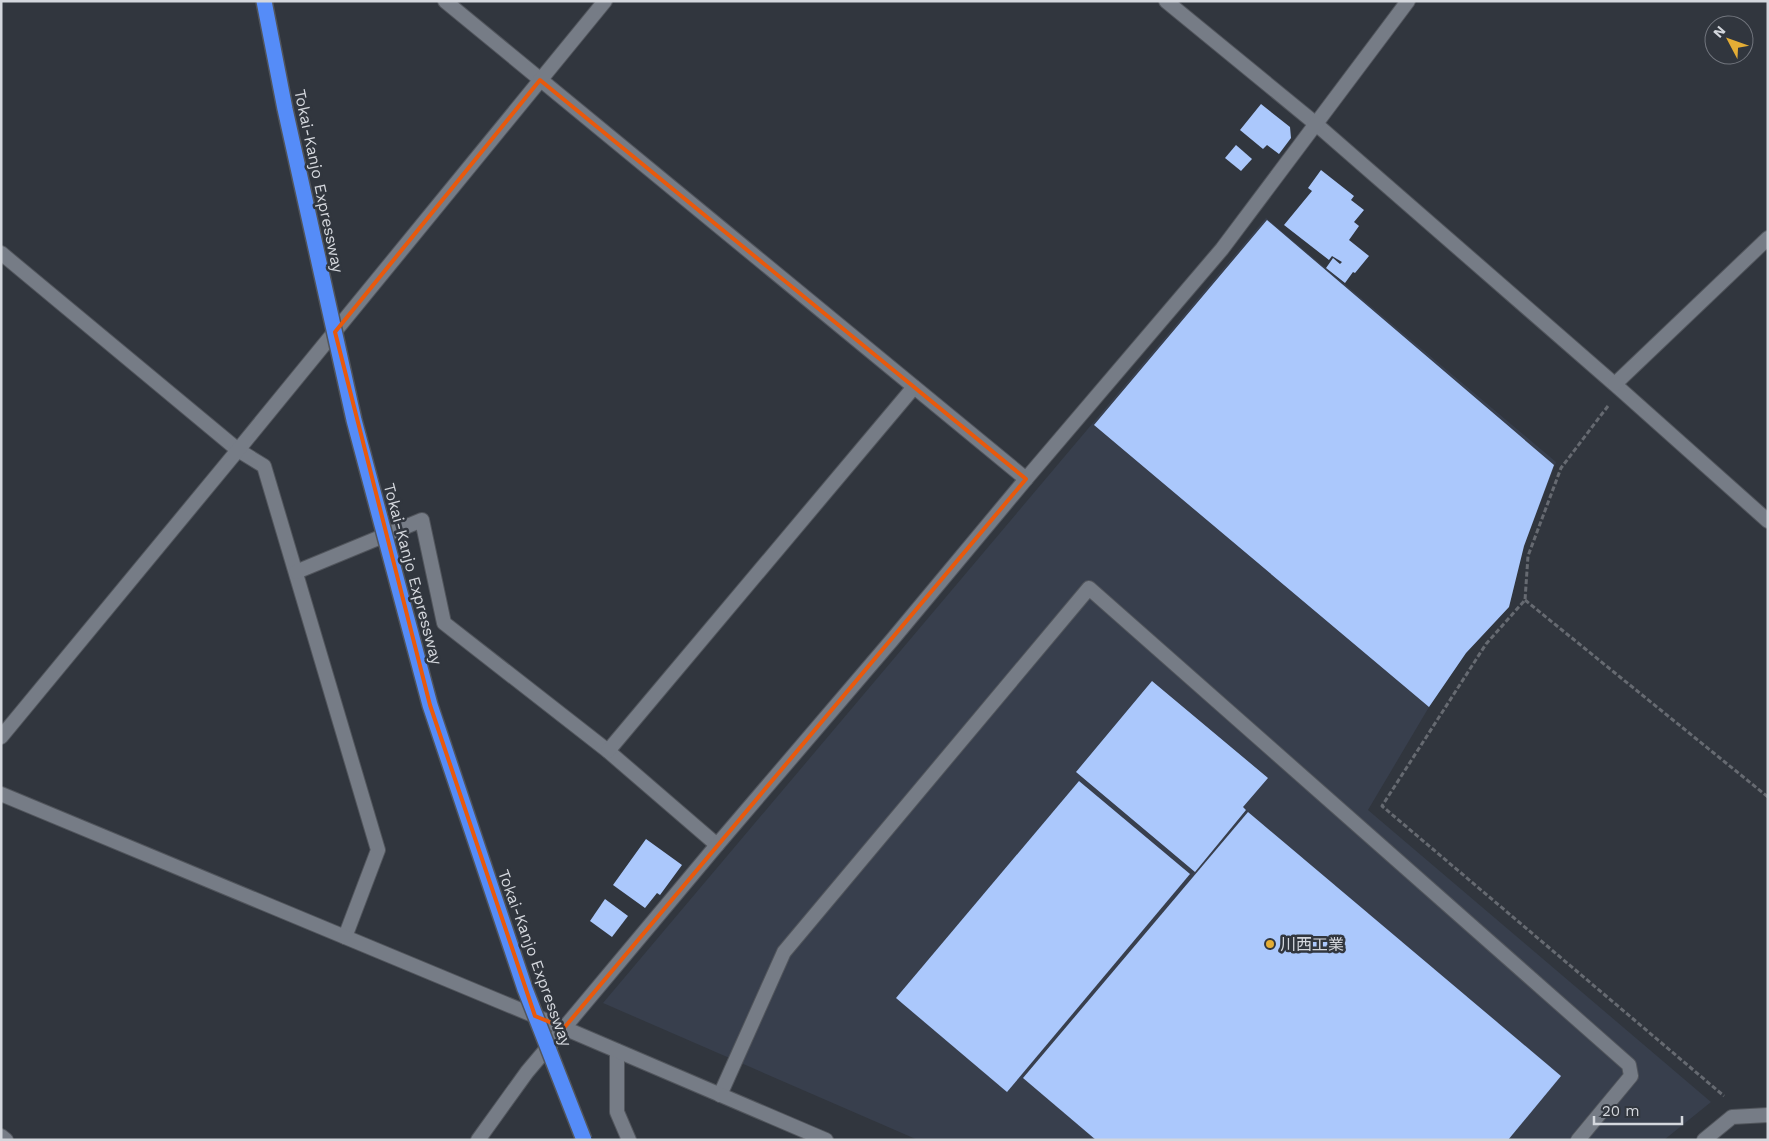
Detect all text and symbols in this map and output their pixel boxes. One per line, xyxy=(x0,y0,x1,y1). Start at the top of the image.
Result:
north arrow xyxy=(1704,15,1754,65)
text: N xyxy=(1710,22,1729,41)
street label: Tokai-Kanjo Expressway xyxy=(290,87,348,275)
street label: Tokai-Kanjo Expressway xyxy=(380,481,447,668)
street label: Tokai-Kanjo Expressway xyxy=(494,867,576,1050)
place label: 川西工業 xyxy=(1280,935,1344,954)
marker: 川西工業 xyxy=(1264,938,1276,950)
scale bar xyxy=(1594,1094,1682,1126)
text: 20 m xyxy=(1602,1102,1640,1120)

